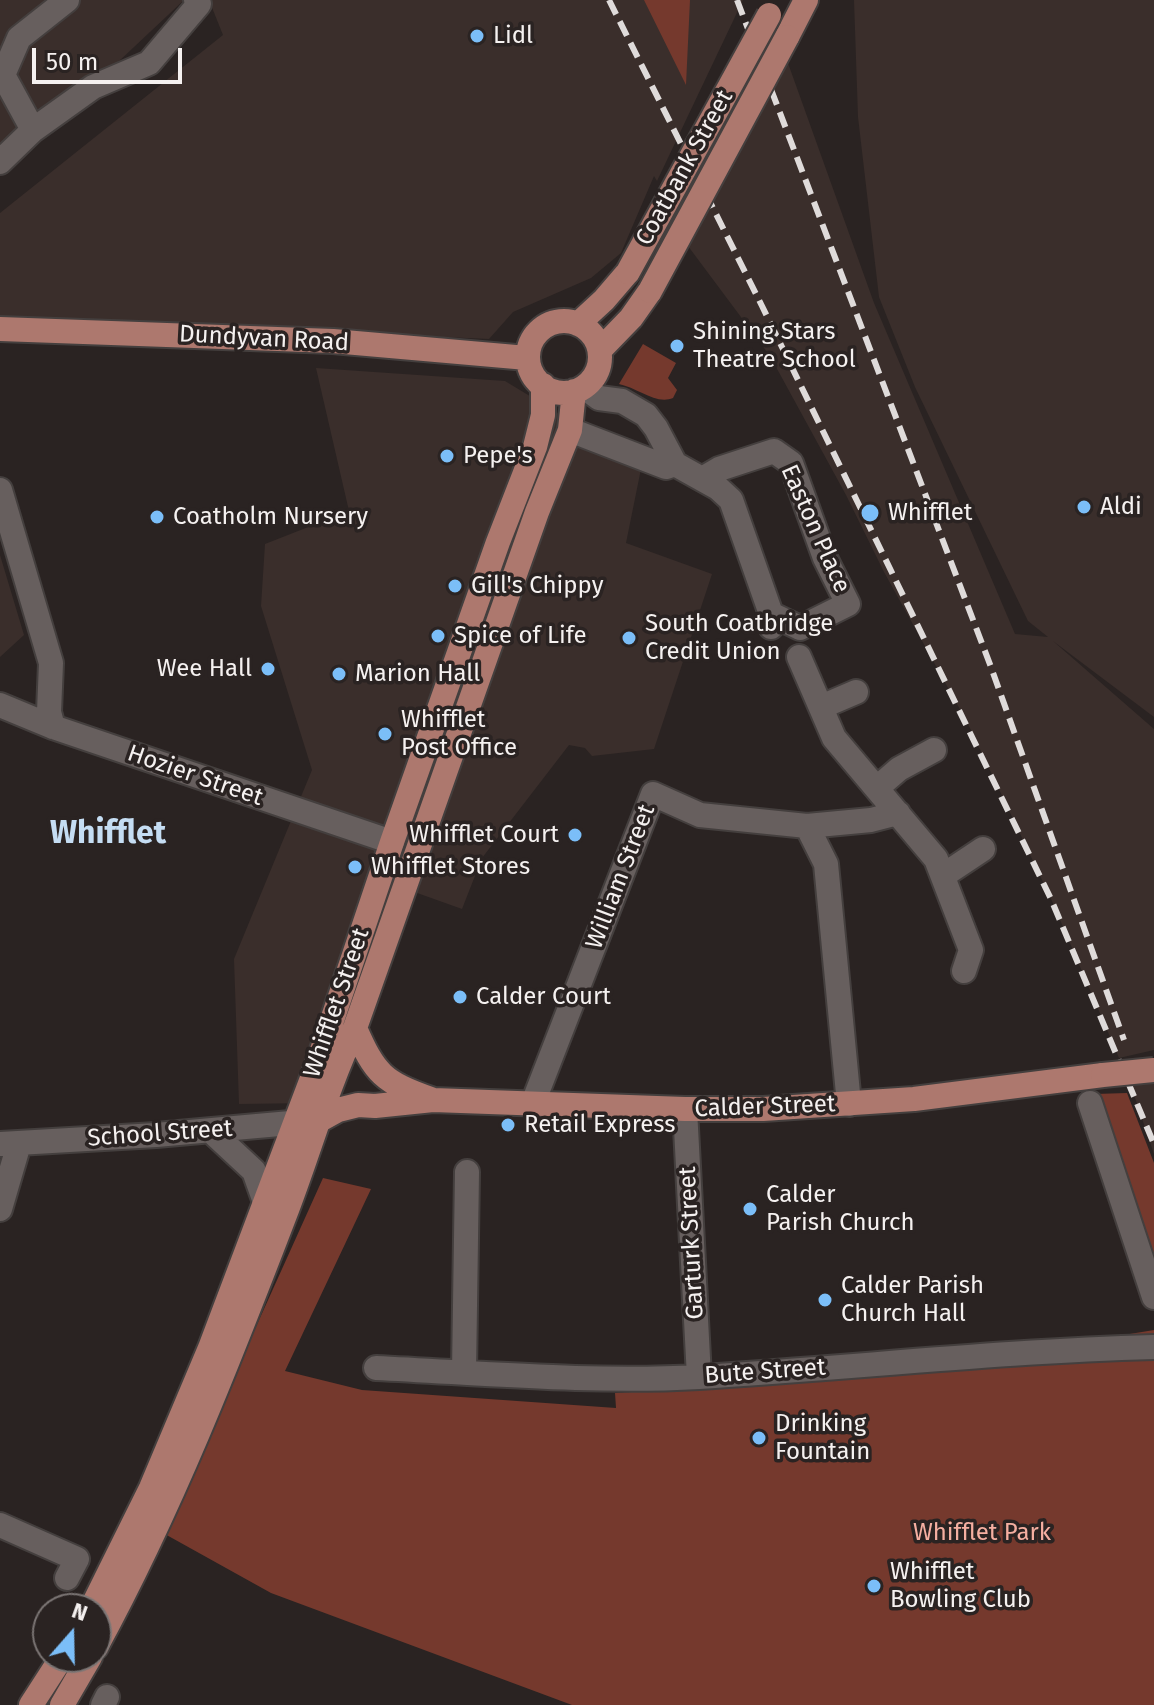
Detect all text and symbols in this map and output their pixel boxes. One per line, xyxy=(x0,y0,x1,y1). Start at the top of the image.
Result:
place label: Lidl xyxy=(493,22,533,50)
marker: Lidl xyxy=(468,27,486,45)
scale bar xyxy=(36,32,186,82)
text: 50 m xyxy=(46,48,98,76)
street label: Coatbank Street xyxy=(630,85,740,251)
place label: Shining Stars Theatre School xyxy=(693,318,856,374)
street label: Dundyvan Road xyxy=(178,320,350,358)
marker: Shining Stars Theatre School xyxy=(668,337,686,355)
place label: Pepe's xyxy=(463,442,533,470)
marker: Pepe's xyxy=(438,447,456,465)
street label: Easton Place xyxy=(774,461,856,597)
place label: Aldi xyxy=(1100,493,1142,521)
marker: Aldi xyxy=(1075,498,1093,516)
place label: Whifflet xyxy=(888,499,973,527)
marker: Whifflet xyxy=(859,502,881,524)
place label: Coatholm Nursery xyxy=(173,503,368,531)
marker: Coatholm Nursery xyxy=(148,508,166,526)
place label: Gill's Chippy xyxy=(471,572,603,600)
marker: Gill's Chippy xyxy=(446,577,464,595)
place label: South Coatbridge Credit Union xyxy=(645,610,833,666)
place label: Spice of Life xyxy=(454,622,587,650)
marker: Spice of Life xyxy=(429,627,447,645)
marker: South Coatbridge Credit Union xyxy=(620,629,638,647)
place label: Wee Hall xyxy=(157,655,252,683)
marker: Wee Hall xyxy=(259,660,277,678)
place label: Marion Hall xyxy=(355,660,480,688)
marker: Marion Hall xyxy=(330,665,348,683)
place label: Whifflet Post Office xyxy=(401,706,517,762)
marker: Whifflet Post Office xyxy=(376,725,394,743)
street label: Hozier Street xyxy=(124,739,266,813)
street label: William Street xyxy=(580,801,662,953)
district label: Whifflet xyxy=(50,815,166,853)
place label: Whifflet Court xyxy=(409,821,559,849)
marker: Whifflet Court xyxy=(566,826,584,844)
place label: Whifflet Stores xyxy=(371,853,530,881)
marker: Whifflet Stores xyxy=(346,858,364,876)
street label: Whifflet Street xyxy=(298,925,376,1081)
place label: Calder Court xyxy=(476,983,611,1011)
marker: Calder Court xyxy=(451,988,469,1006)
street label: Calder Street xyxy=(694,1090,836,1124)
place label: Retail Express xyxy=(524,1111,675,1139)
street label: School Street xyxy=(87,1115,233,1153)
marker: Retail Express xyxy=(499,1116,517,1134)
street label: Garturk Street xyxy=(674,1166,710,1320)
place label: Calder Parish Church xyxy=(766,1181,915,1237)
marker: Calder Parish Church xyxy=(741,1200,759,1218)
place label: Calder Parish Church Hall xyxy=(841,1272,984,1328)
marker: Calder Parish Church Hall xyxy=(816,1291,834,1309)
street label: Bute Street xyxy=(703,1353,827,1391)
place label: Drinking Fountain xyxy=(775,1410,870,1466)
marker: Drinking Fountain xyxy=(750,1429,768,1447)
park label: Whifflet Park xyxy=(913,1519,1051,1547)
place label: Whifflet Bowling Club xyxy=(890,1558,1031,1614)
marker: Whifflet Bowling Club xyxy=(865,1577,883,1595)
north arrow xyxy=(32,1593,112,1673)
text: N xyxy=(68,1597,91,1627)

